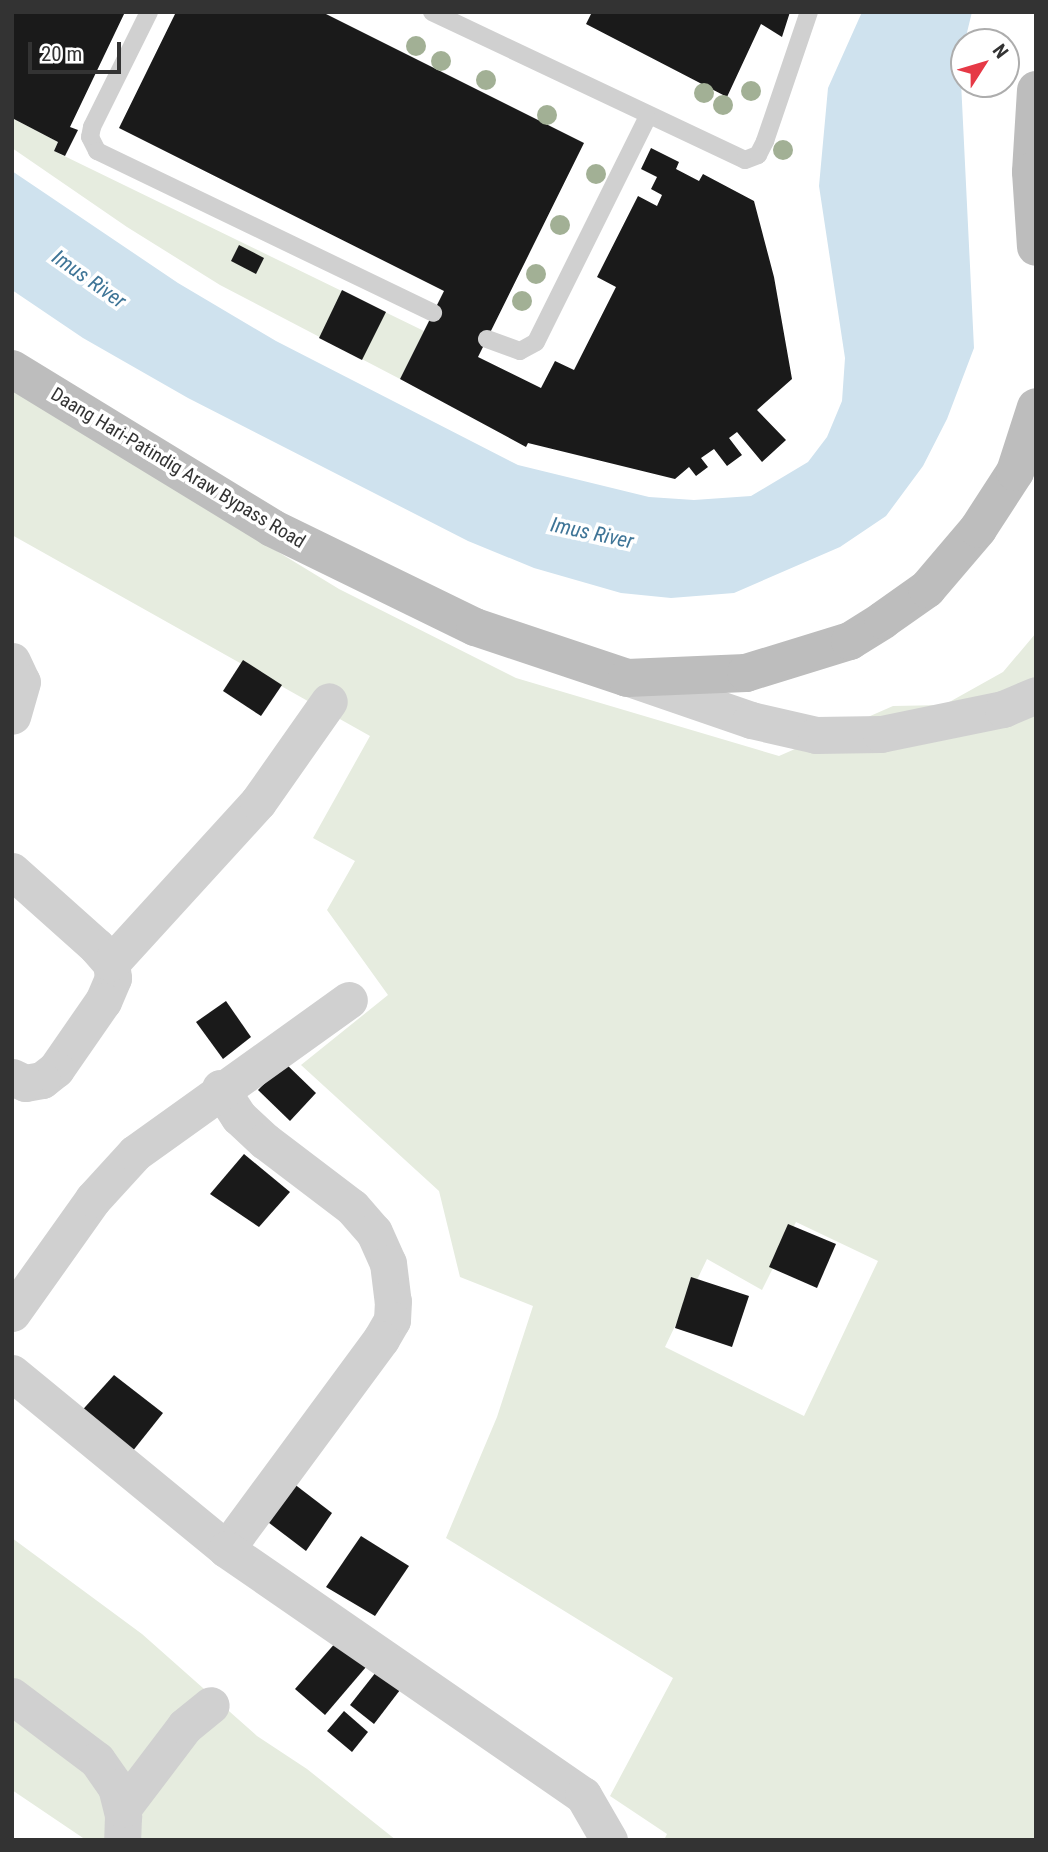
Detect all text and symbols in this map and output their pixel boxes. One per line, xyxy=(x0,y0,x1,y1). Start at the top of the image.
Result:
scale bar xyxy=(32,28,124,72)
north arrow xyxy=(950,28,1020,98)
text: N xyxy=(988,40,1013,63)
text: 20 m xyxy=(41,42,82,66)
water label: Imus River xyxy=(47,245,131,313)
street label: Daang Hari-Patindig Araw Bypass Road xyxy=(47,383,309,553)
water label: Imus River xyxy=(548,512,636,554)

